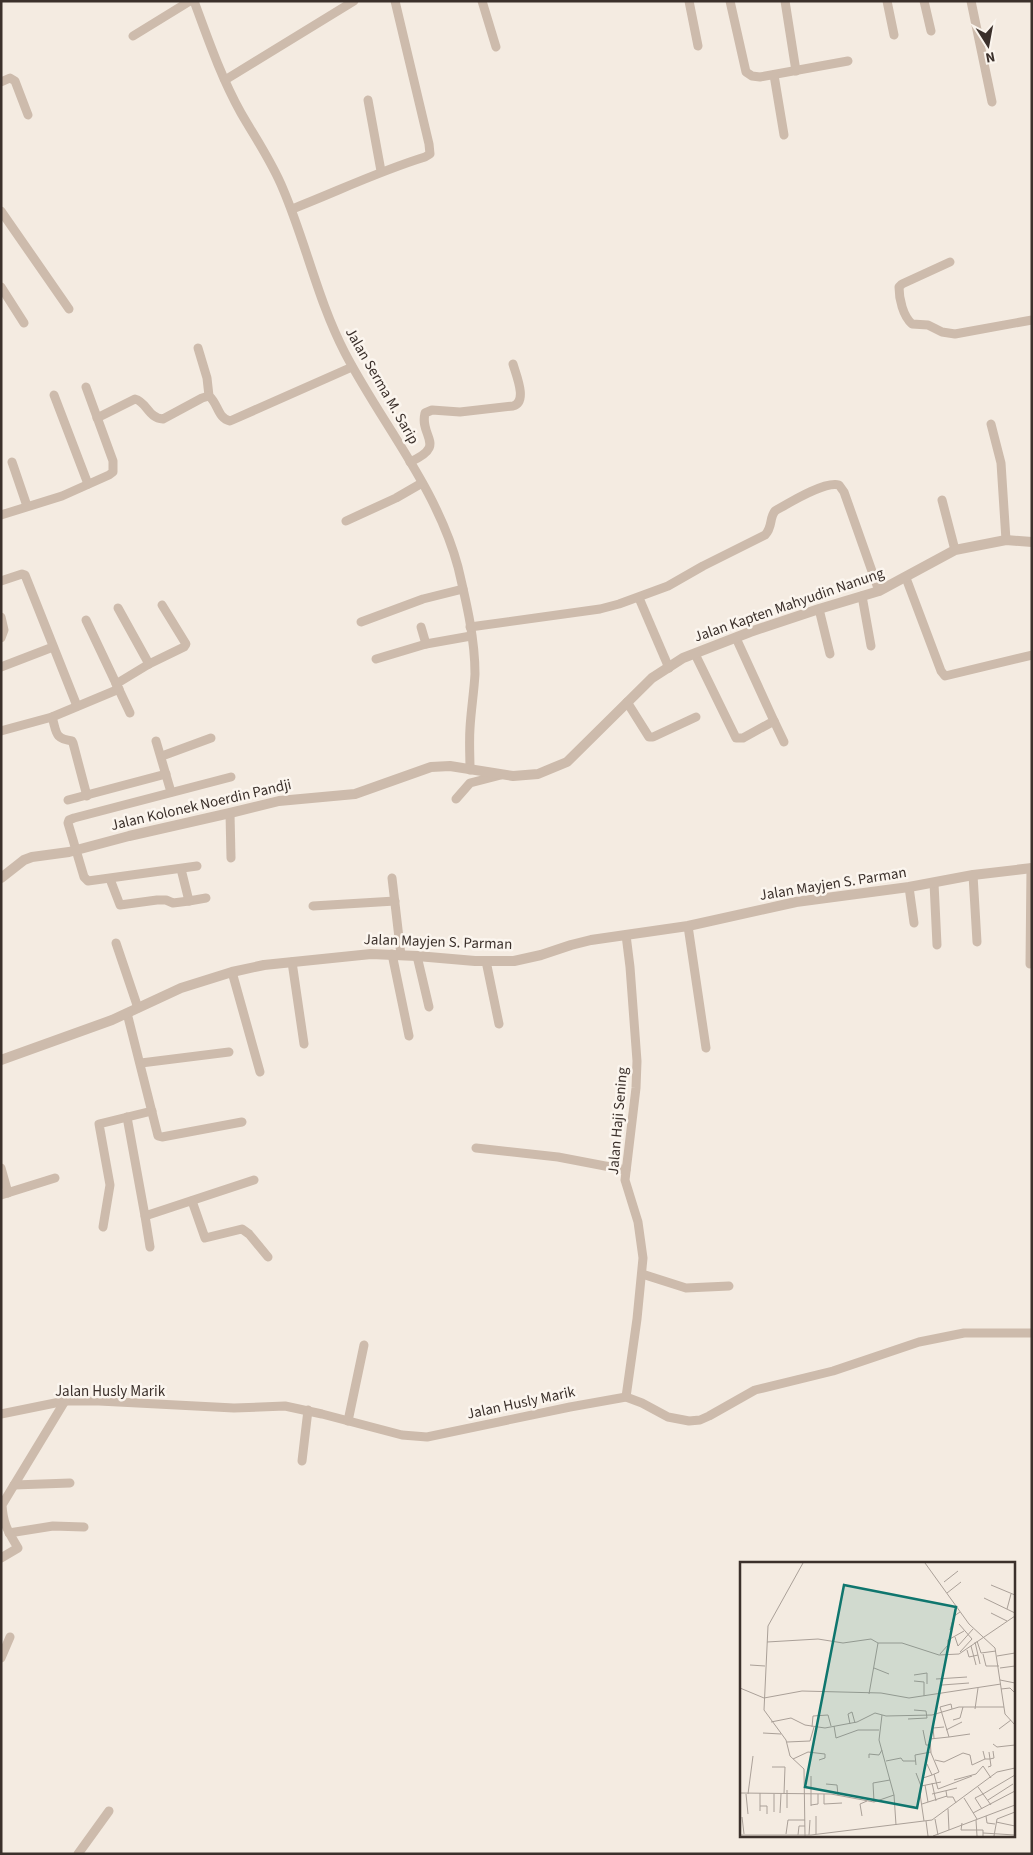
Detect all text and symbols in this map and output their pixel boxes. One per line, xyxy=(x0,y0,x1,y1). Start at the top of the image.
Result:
north arrow xyxy=(963,20,1013,70)
text: N xyxy=(984,46,997,67)
street label: Jalan Serma M. Sarip xyxy=(340,324,424,448)
street label: Jalan Kapten Mahyudin Nanung xyxy=(691,562,887,647)
street label: Jalan Kolonek Noerdin Pandji xyxy=(109,774,293,836)
street label: Jalan Mayjen S. Parman xyxy=(758,862,908,906)
street label: Jalan Mayjen S. Parman xyxy=(363,929,513,955)
street label: Jalan Haji Sening xyxy=(603,1066,633,1176)
street label: Jalan Husly Marik xyxy=(55,1381,166,1402)
street label: Jalan Husly Marik xyxy=(465,1381,578,1425)
inset map xyxy=(740,1562,1016,1838)

